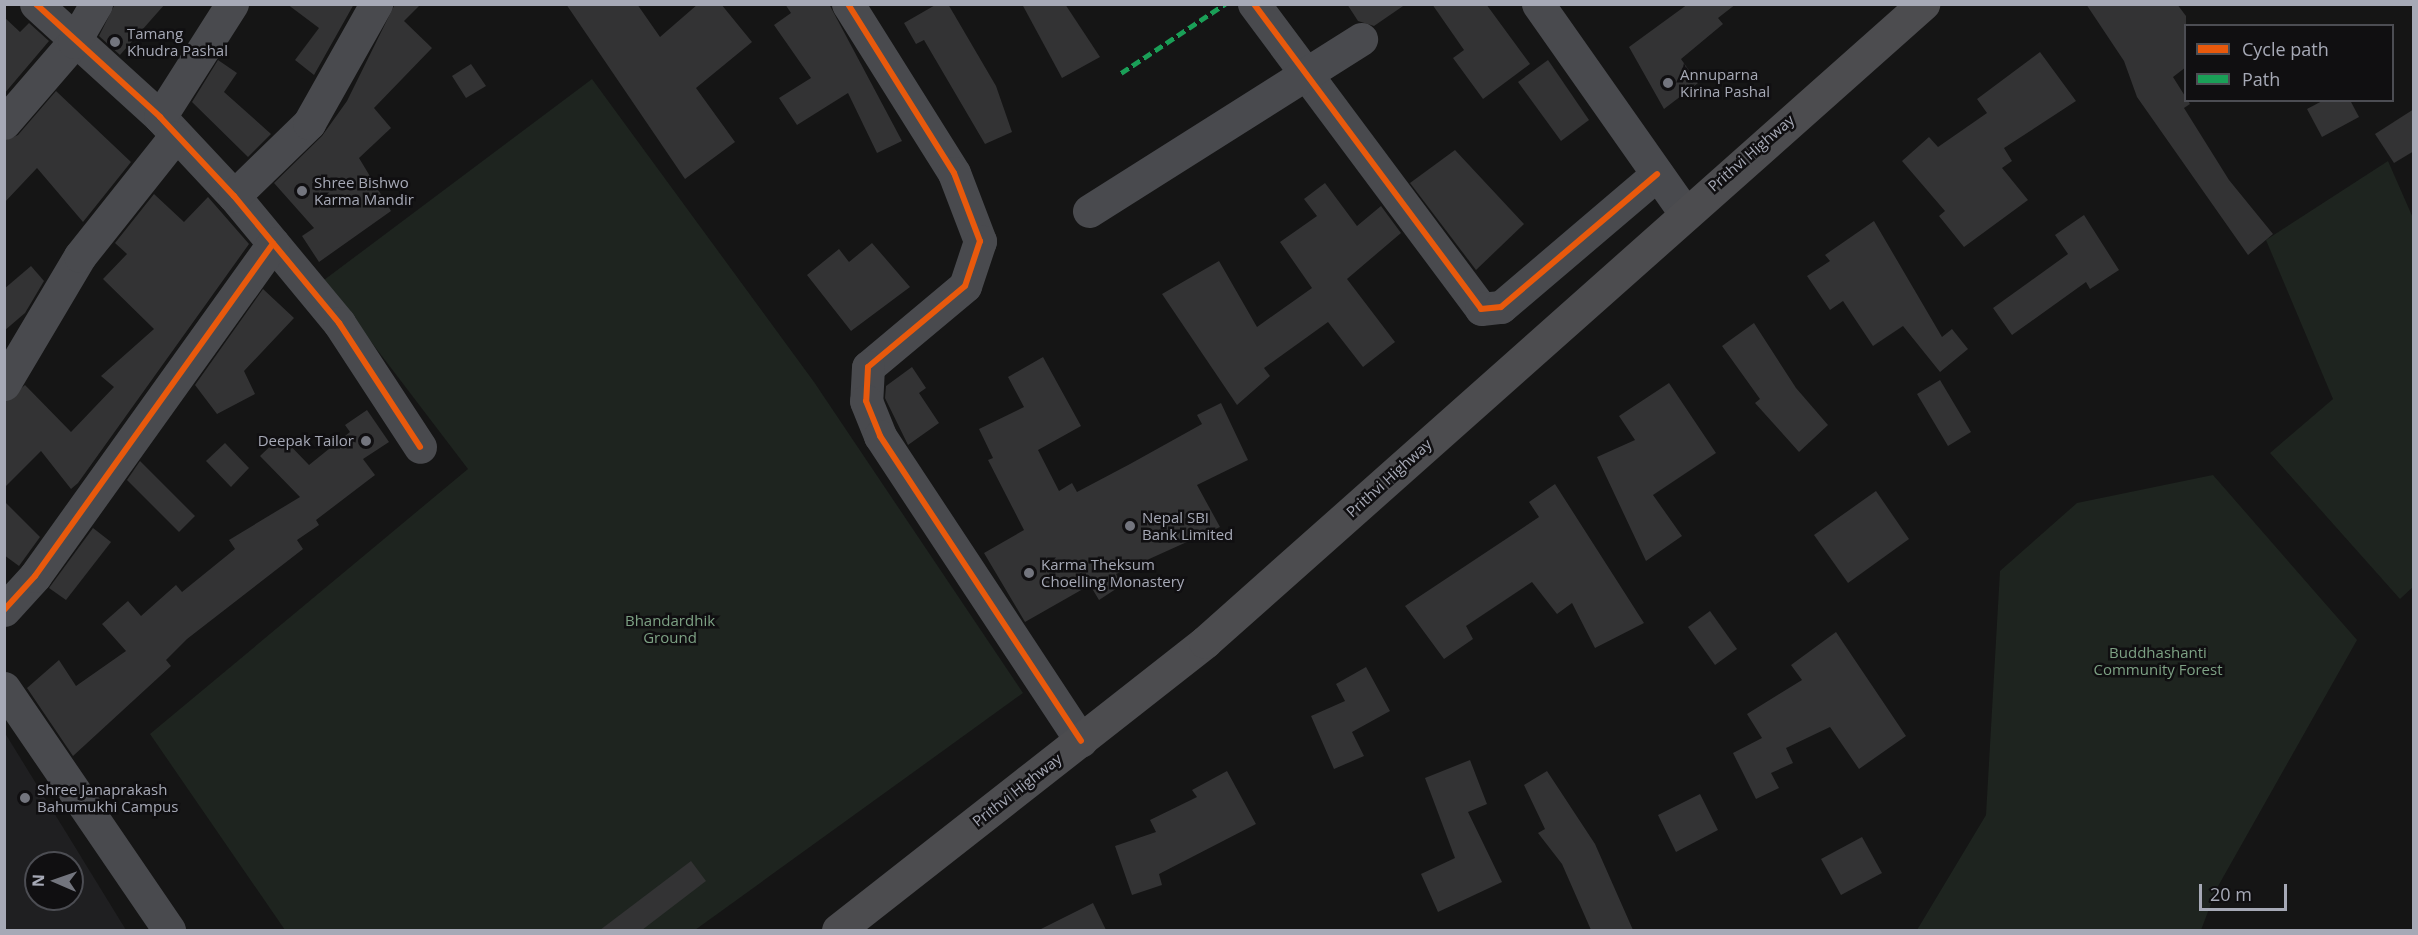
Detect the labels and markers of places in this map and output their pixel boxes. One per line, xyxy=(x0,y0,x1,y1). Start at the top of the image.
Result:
place label: Tamang Khudra Pashal xyxy=(127,24,228,59)
marker: Tamang Khudra Pashal xyxy=(108,35,122,49)
place label: Annuparna Kirina Pashal xyxy=(1680,65,1770,100)
marker: Annuparna Kirina Pashal xyxy=(1661,76,1675,90)
place label: Shree Bishwo Karma Mandir xyxy=(314,173,414,208)
marker: Shree Bishwo Karma Mandir xyxy=(295,184,309,198)
place label: Deepak Tailor xyxy=(258,432,354,450)
marker: Deepak Tailor xyxy=(359,434,373,448)
place label: Nepal SBI Bank Limited xyxy=(1142,508,1233,543)
marker: Nepal SBI Bank Limited xyxy=(1123,519,1137,533)
place label: Karma Theksum Choelling Monastery xyxy=(1041,555,1184,590)
marker: Karma Theksum Choelling Monastery xyxy=(1022,566,1036,580)
place label: Shree Janaprakash Bahumukhi Campus xyxy=(37,780,178,815)
marker: Shree Janaprakash Bahumukhi Campus xyxy=(18,791,32,805)

